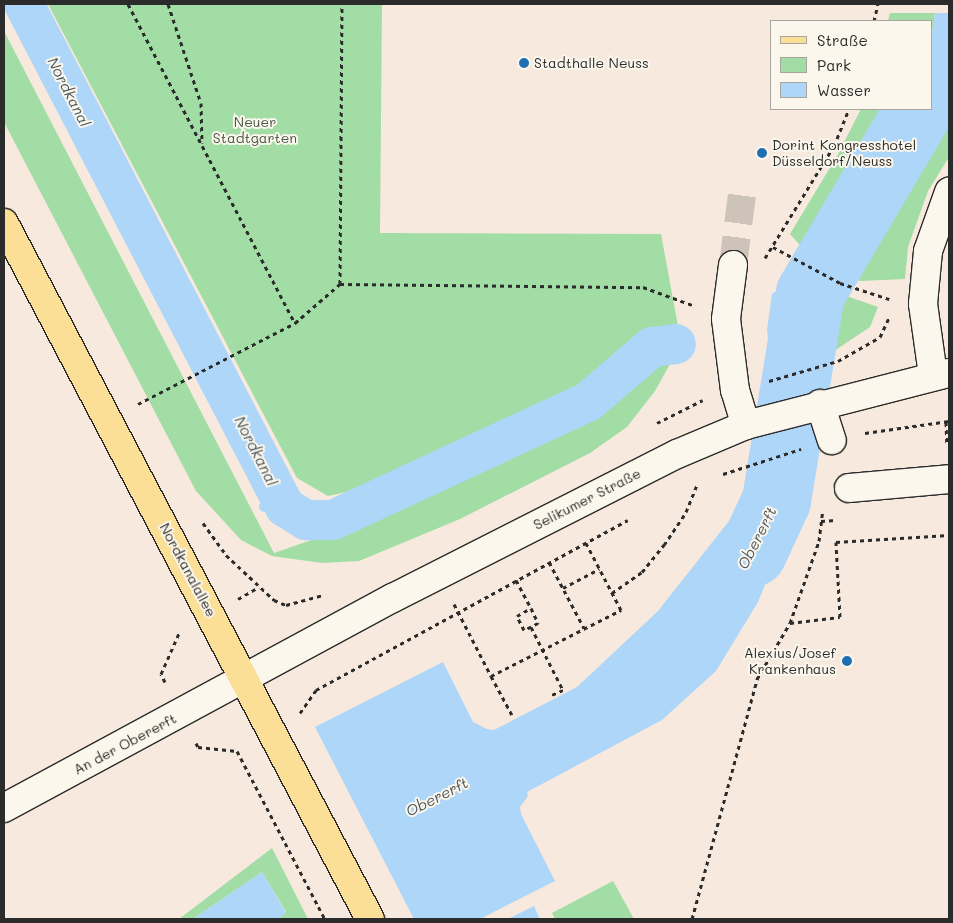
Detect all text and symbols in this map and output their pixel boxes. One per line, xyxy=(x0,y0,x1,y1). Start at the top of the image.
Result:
legend xyxy=(770,20,933,110)
text: Straße xyxy=(817,30,868,50)
water label: Nordkanal xyxy=(44,54,94,130)
place label: Stadthalle Neuss xyxy=(534,55,649,71)
text: Park xyxy=(817,55,851,75)
marker: Stadthalle Neuss xyxy=(518,57,530,69)
text: Wasser xyxy=(817,80,871,100)
park label: Neuer Stadtgarten xyxy=(213,114,297,146)
place label: Dorint Kongresshotel Düsseldorf/Neuss xyxy=(772,137,916,170)
marker: Dorint Kongresshotel Düsseldorf/Neuss xyxy=(756,147,768,159)
water label: Nordkanal xyxy=(231,413,281,489)
street label: Selikumer Straße xyxy=(531,465,643,533)
water label: Obererft xyxy=(734,504,780,572)
street label: Nordkanalallee xyxy=(156,520,220,620)
place label: Alexius/Josef Krankenhaus xyxy=(744,645,836,678)
marker: Alexius/Josef Krankenhaus xyxy=(840,654,854,668)
street label: An der Obererft xyxy=(71,710,179,778)
water label: Obererft xyxy=(403,774,471,820)

